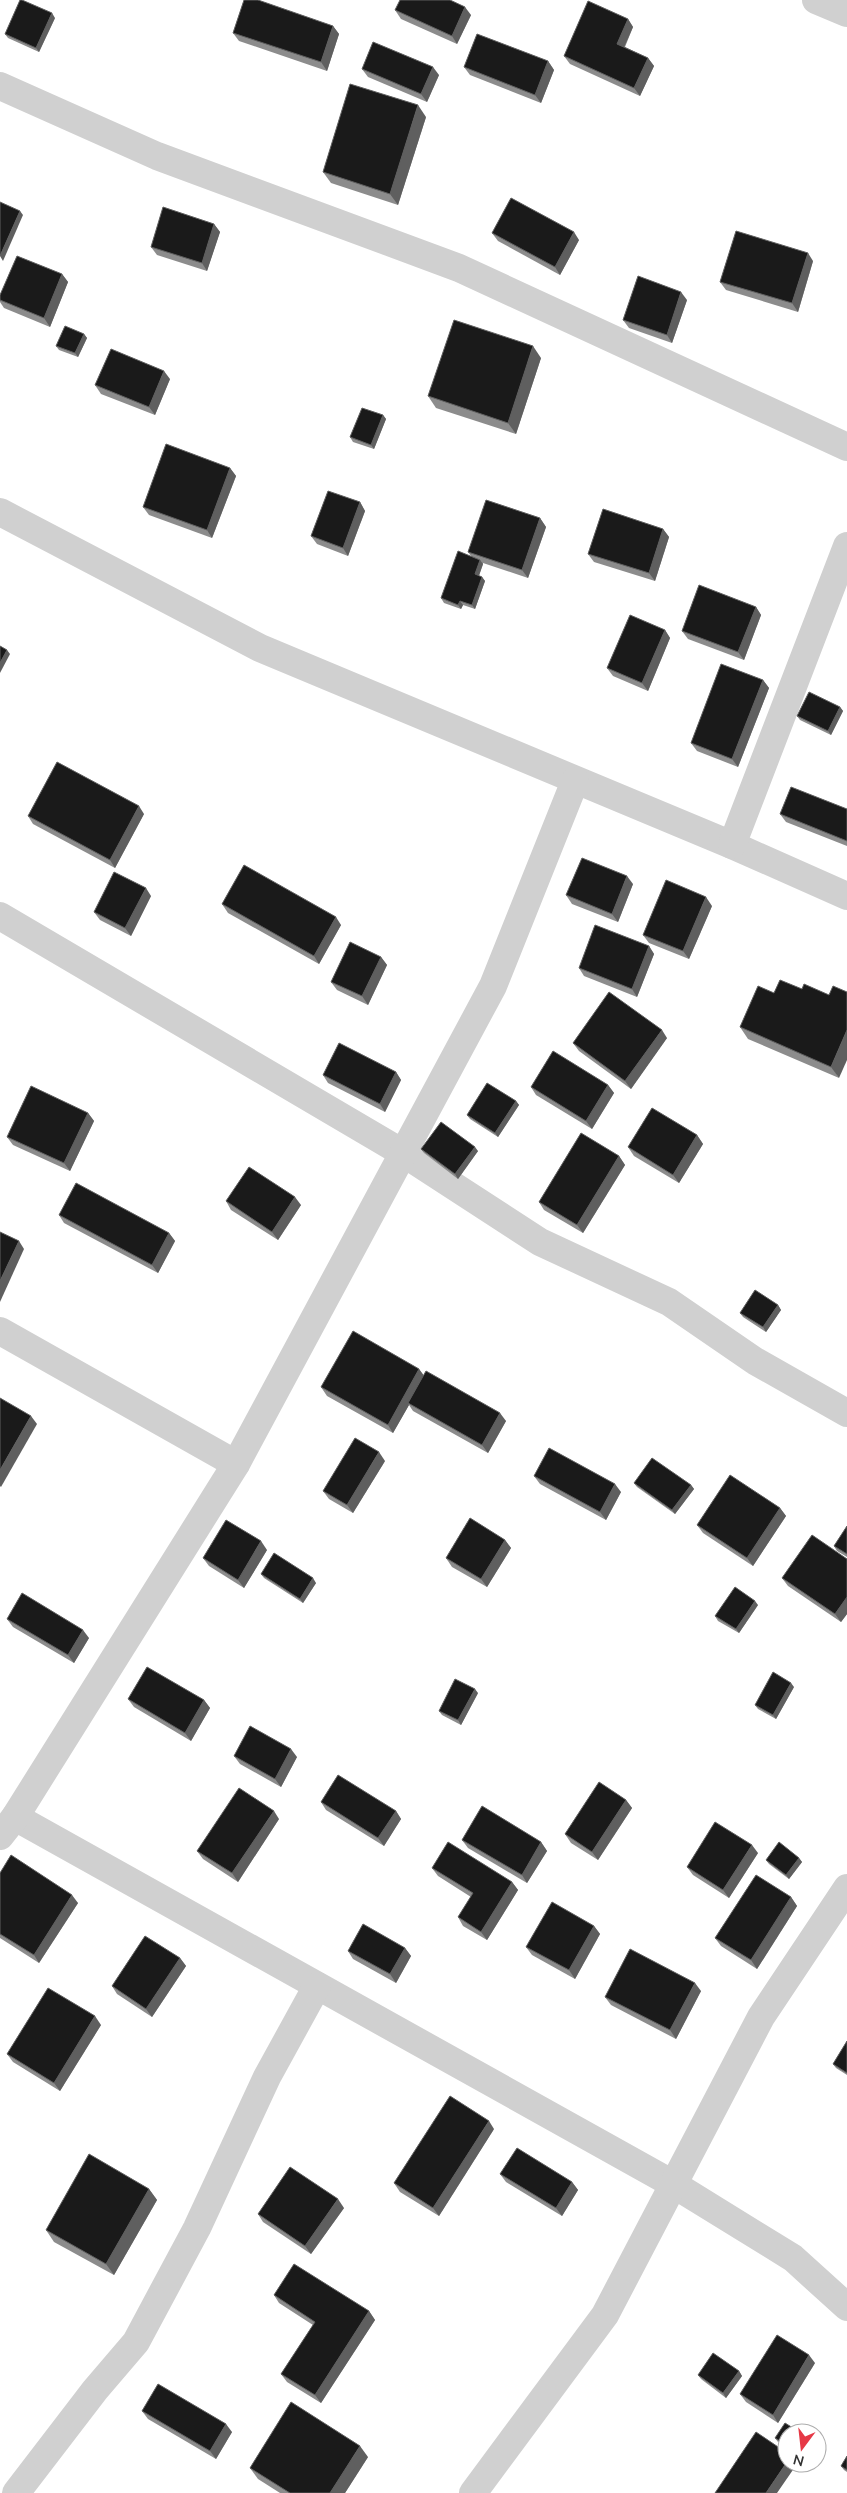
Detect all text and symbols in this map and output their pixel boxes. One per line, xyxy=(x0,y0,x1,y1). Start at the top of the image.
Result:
north arrow xyxy=(777,2423,827,2473)
text: N xyxy=(791,2450,806,2471)

